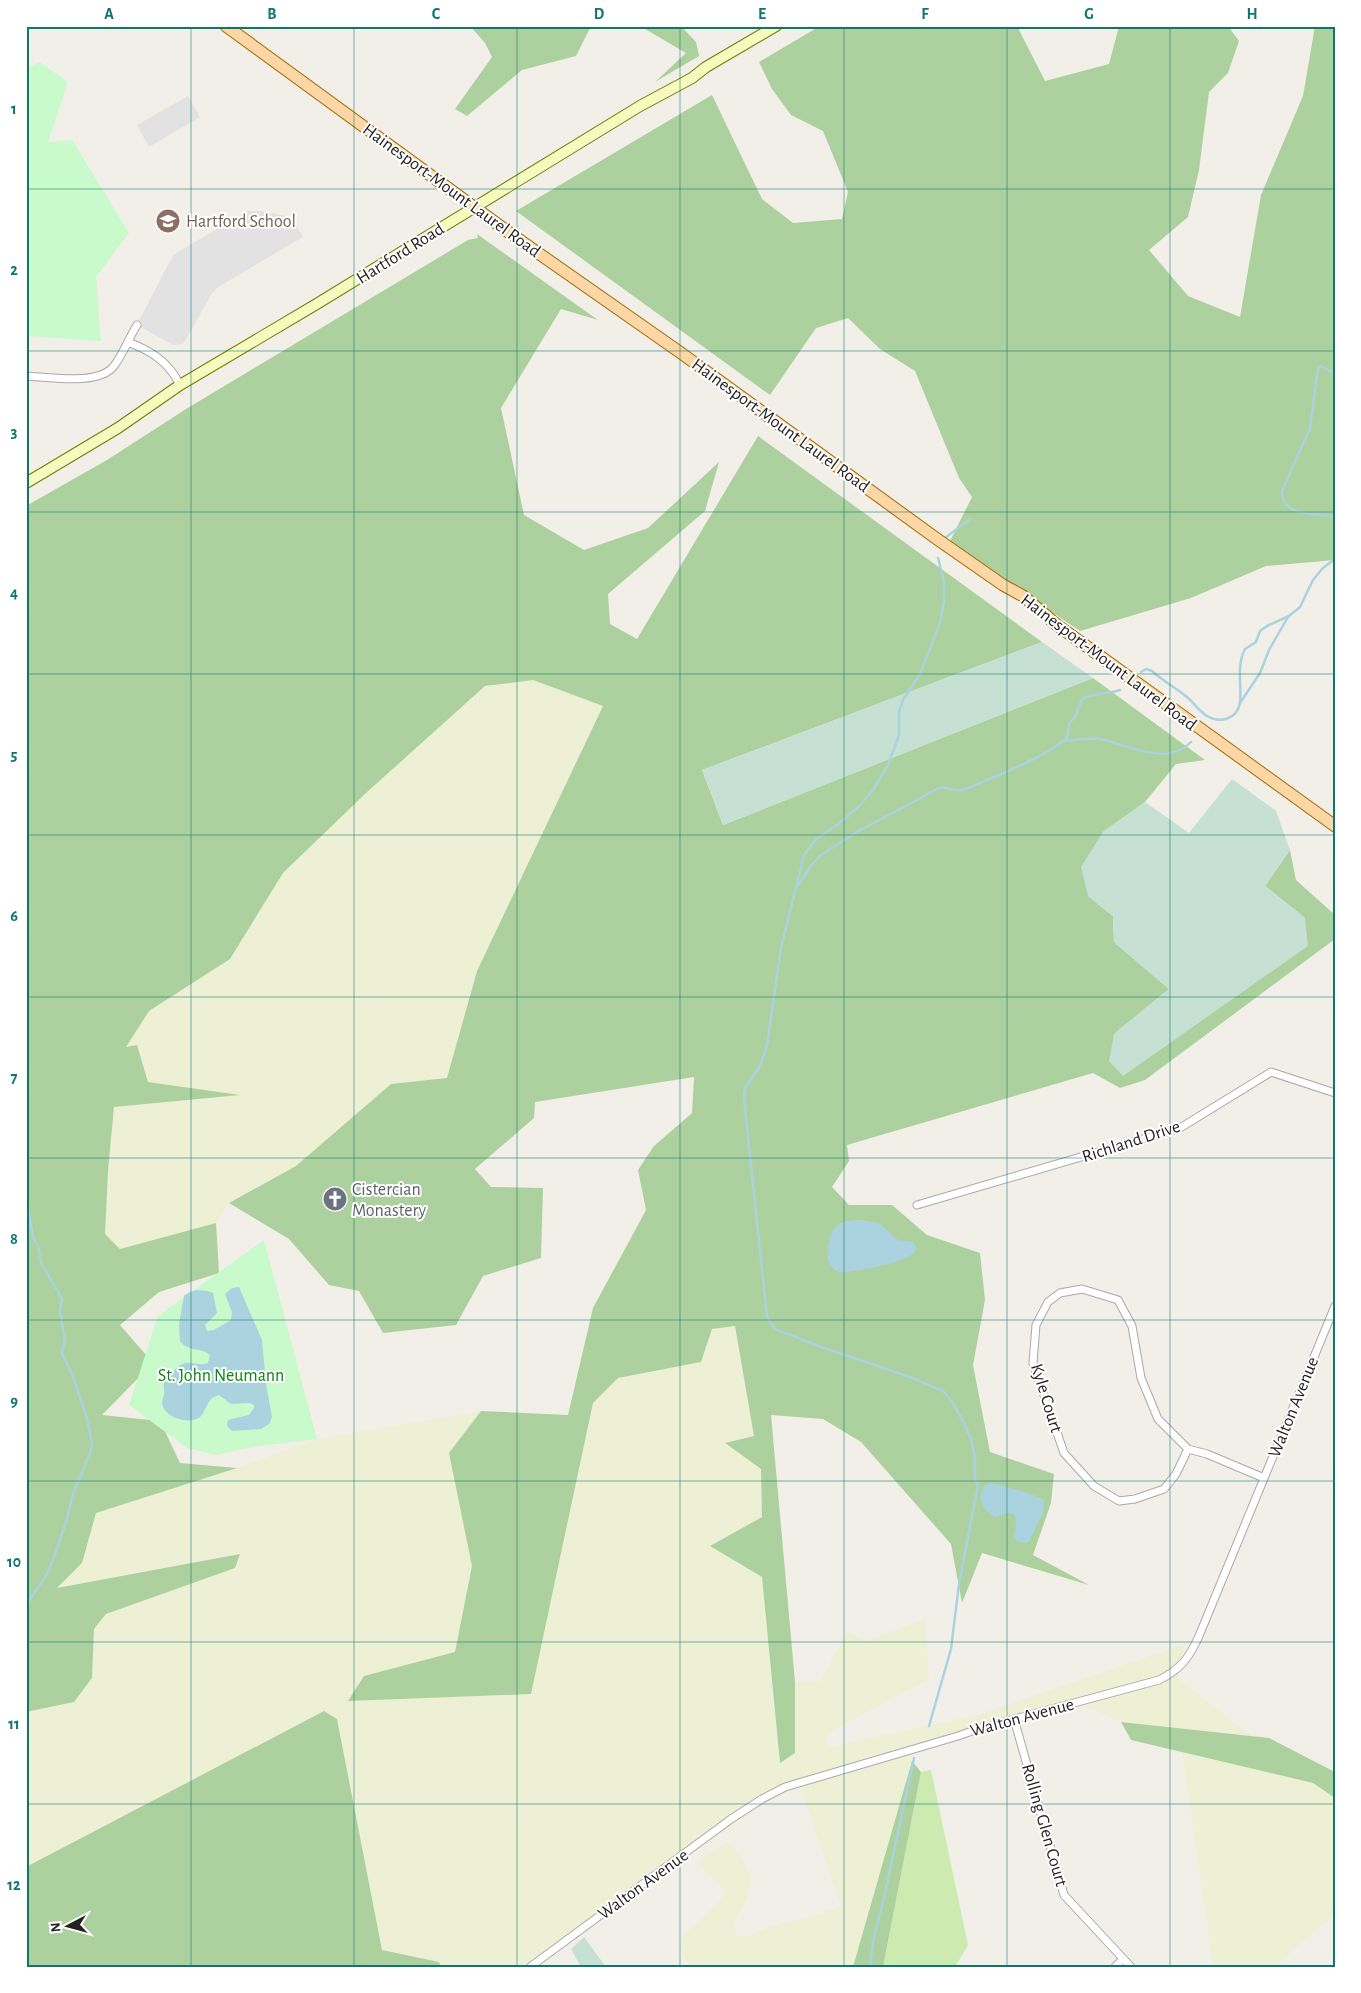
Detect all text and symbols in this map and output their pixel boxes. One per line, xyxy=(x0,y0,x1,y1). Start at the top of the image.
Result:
text: A xyxy=(104,6,114,22)
text: B xyxy=(267,6,277,22)
text: C xyxy=(432,6,441,22)
text: D xyxy=(594,6,605,22)
text: E xyxy=(758,6,766,22)
text: F xyxy=(921,6,929,22)
text: G xyxy=(1084,6,1094,22)
text: H xyxy=(1246,6,1258,22)
text: 1 xyxy=(11,101,17,117)
street label: Hainesport-Mount Laurel Road xyxy=(359,120,544,261)
school or university icon: Hartford School xyxy=(155,208,181,234)
place label: Hartford School xyxy=(186,213,296,231)
street label: Hartford Road xyxy=(354,220,447,288)
text: 2 xyxy=(10,262,18,278)
street label: Hainesport-Mount Laurel Road xyxy=(688,355,873,496)
text: 3 xyxy=(11,424,18,440)
text: 4 xyxy=(10,585,18,601)
street label: Hainesport-Mount Laurel Road xyxy=(1017,591,1200,735)
text: 5 xyxy=(11,747,18,763)
text: 6 xyxy=(10,908,18,924)
text: 7 xyxy=(11,1070,18,1086)
street label: Richland Drive xyxy=(1080,1118,1183,1166)
place label: Cistercian Monastery xyxy=(352,1181,427,1220)
church icon: Cistercian Monastery xyxy=(322,1186,348,1212)
text: 8 xyxy=(10,1231,18,1247)
street label: Walton Avenue xyxy=(1266,1355,1322,1460)
street label: Kyle Court xyxy=(1027,1362,1065,1435)
park label: St. John Neumann xyxy=(158,1367,284,1385)
text: 9 xyxy=(10,1393,18,1409)
text: 10 xyxy=(7,1554,21,1570)
street label: Walton Avenue xyxy=(968,1695,1076,1740)
text: 11 xyxy=(8,1716,20,1732)
street label: Rolling Glen Court xyxy=(1018,1762,1070,1889)
street label: Walton Avenue xyxy=(595,1846,692,1923)
text: 12 xyxy=(7,1877,21,1893)
north arrow xyxy=(42,1900,92,1950)
text: N xyxy=(49,1922,64,1933)

